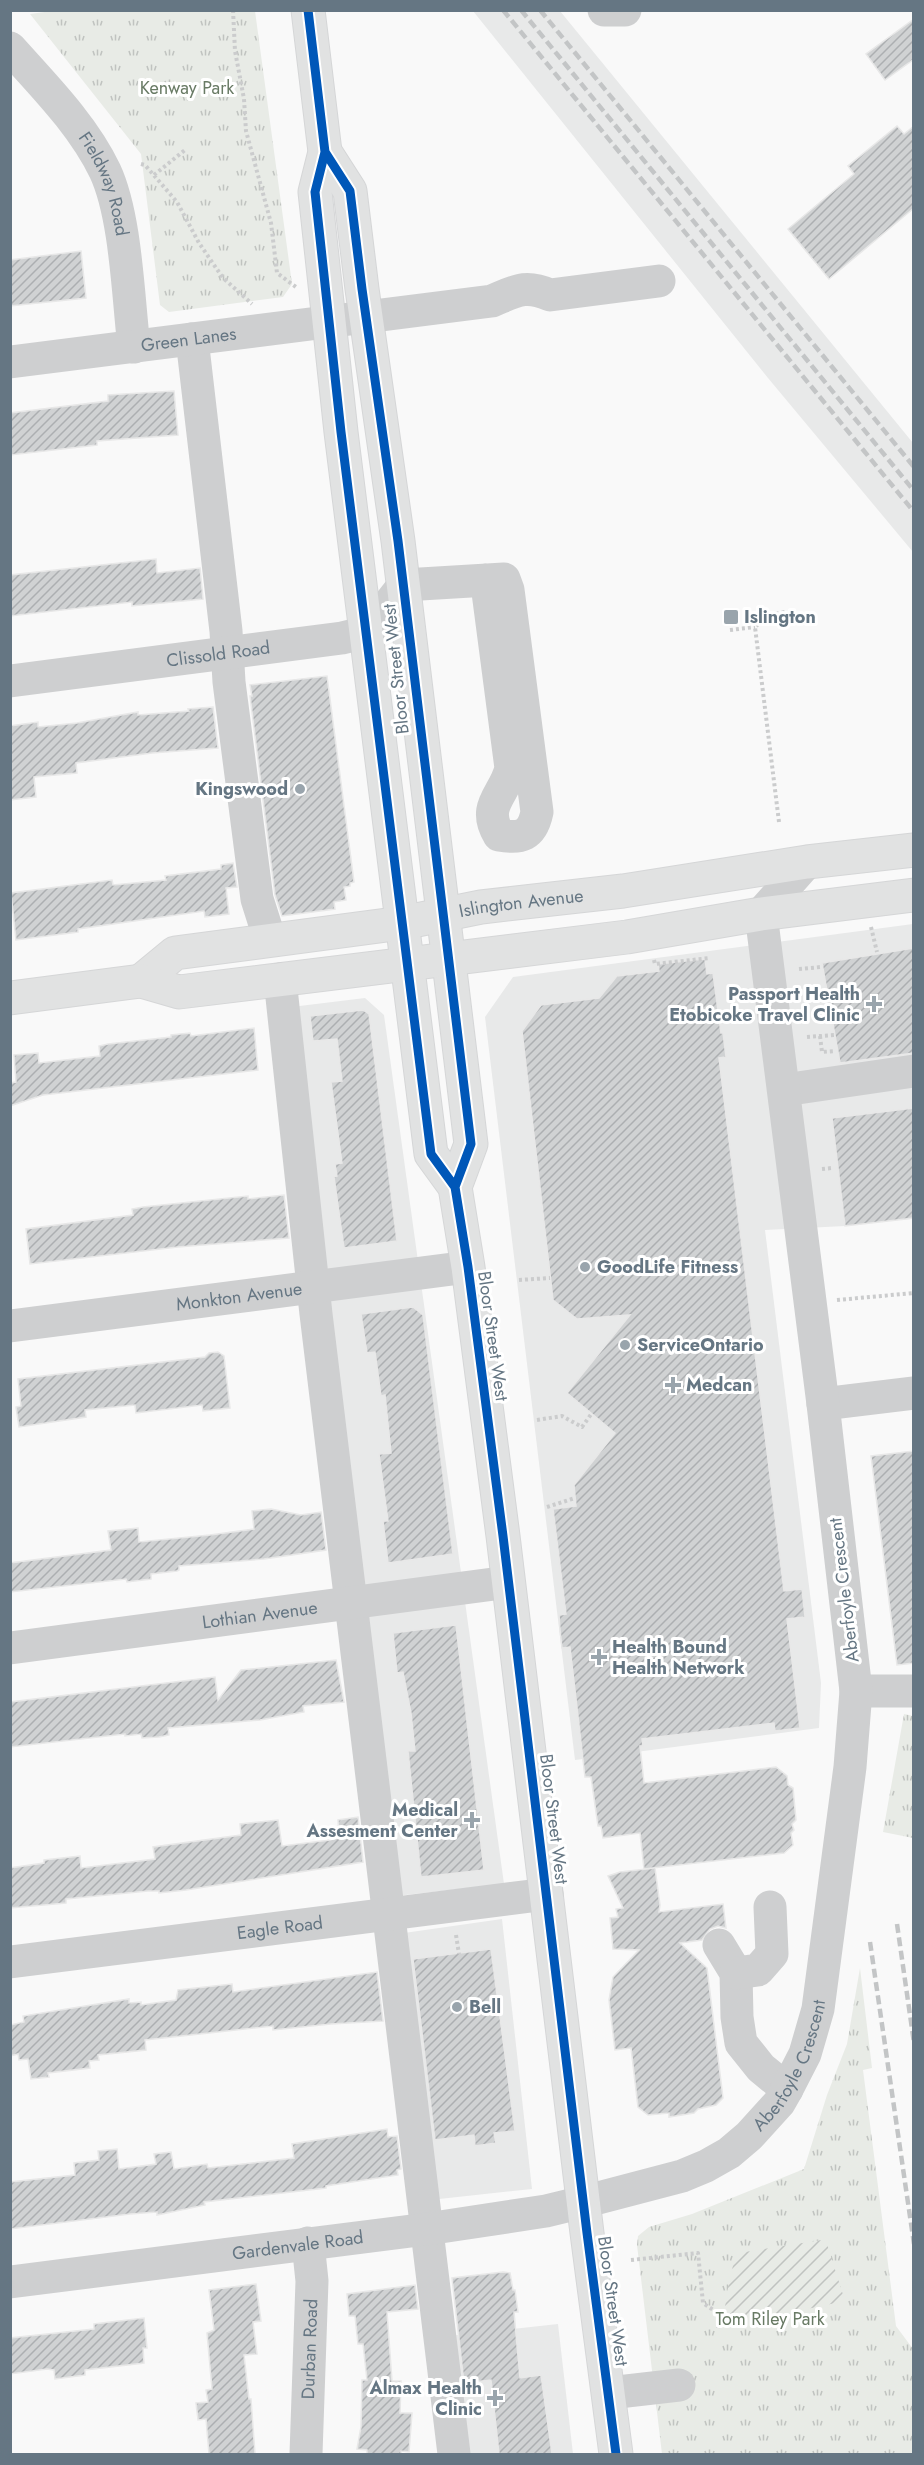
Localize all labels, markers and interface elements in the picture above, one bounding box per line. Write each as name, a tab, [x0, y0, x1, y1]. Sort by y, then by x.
park label: Kenway Park	[140, 75, 234, 101]
street label: Fieldway Road	[72, 127, 135, 238]
street label: Green Lanes	[139, 320, 238, 358]
street label: Bloor Street West	[376, 602, 416, 736]
place label: Islington	[744, 604, 816, 630]
marker: Islington	[722, 608, 740, 626]
street label: Clissold Road	[165, 634, 272, 674]
place label: Kingswood	[195, 776, 288, 802]
marker: Kingswood	[293, 782, 307, 796]
street label: Islington Avenue	[457, 883, 585, 924]
place label: Passport Health Etobicoke Travel Clinic	[669, 981, 860, 1028]
marker: Passport Health Etobicoke Travel Clinic	[865, 995, 883, 1013]
place label: GoodLife Fitness	[597, 1254, 738, 1280]
marker: GoodLife Fitness	[578, 1260, 592, 1274]
street label: Bloor Street West	[471, 1269, 515, 1403]
street label: Monkton Avenue	[175, 1275, 304, 1317]
place label: ServiceOntario	[637, 1332, 764, 1358]
marker: ServiceOntario	[618, 1338, 632, 1352]
place label: Medcan	[686, 1372, 752, 1398]
marker: Medcan	[664, 1376, 682, 1394]
street label: Aberfoyle Crescent	[822, 1516, 866, 1664]
street label: Lothian Avenue	[201, 1594, 319, 1635]
place label: Health Bound Health Network	[612, 1634, 745, 1681]
marker: Health Bound Health Network	[590, 1648, 608, 1666]
street label: Bloor Street West	[533, 1752, 575, 1886]
place label: Medical Assesment Center	[306, 1797, 459, 1844]
marker: Medical Assesment Center	[463, 1811, 481, 1829]
street label: Eagle Road	[235, 1909, 324, 1946]
place label: Bell	[469, 1994, 501, 2020]
street label: Aberfoyle Crescent	[746, 1998, 832, 2137]
marker: Bell	[450, 2000, 464, 2014]
street label: Gardenvale Road	[231, 2224, 365, 2267]
street label: Bloor Street West	[591, 2234, 635, 2368]
street label: Durban Road	[295, 2298, 324, 2400]
park label: Tom Riley Park	[715, 2306, 825, 2332]
place label: Almax Health Clinic	[368, 2375, 482, 2422]
marker: Almax Health Clinic	[486, 2389, 504, 2407]

